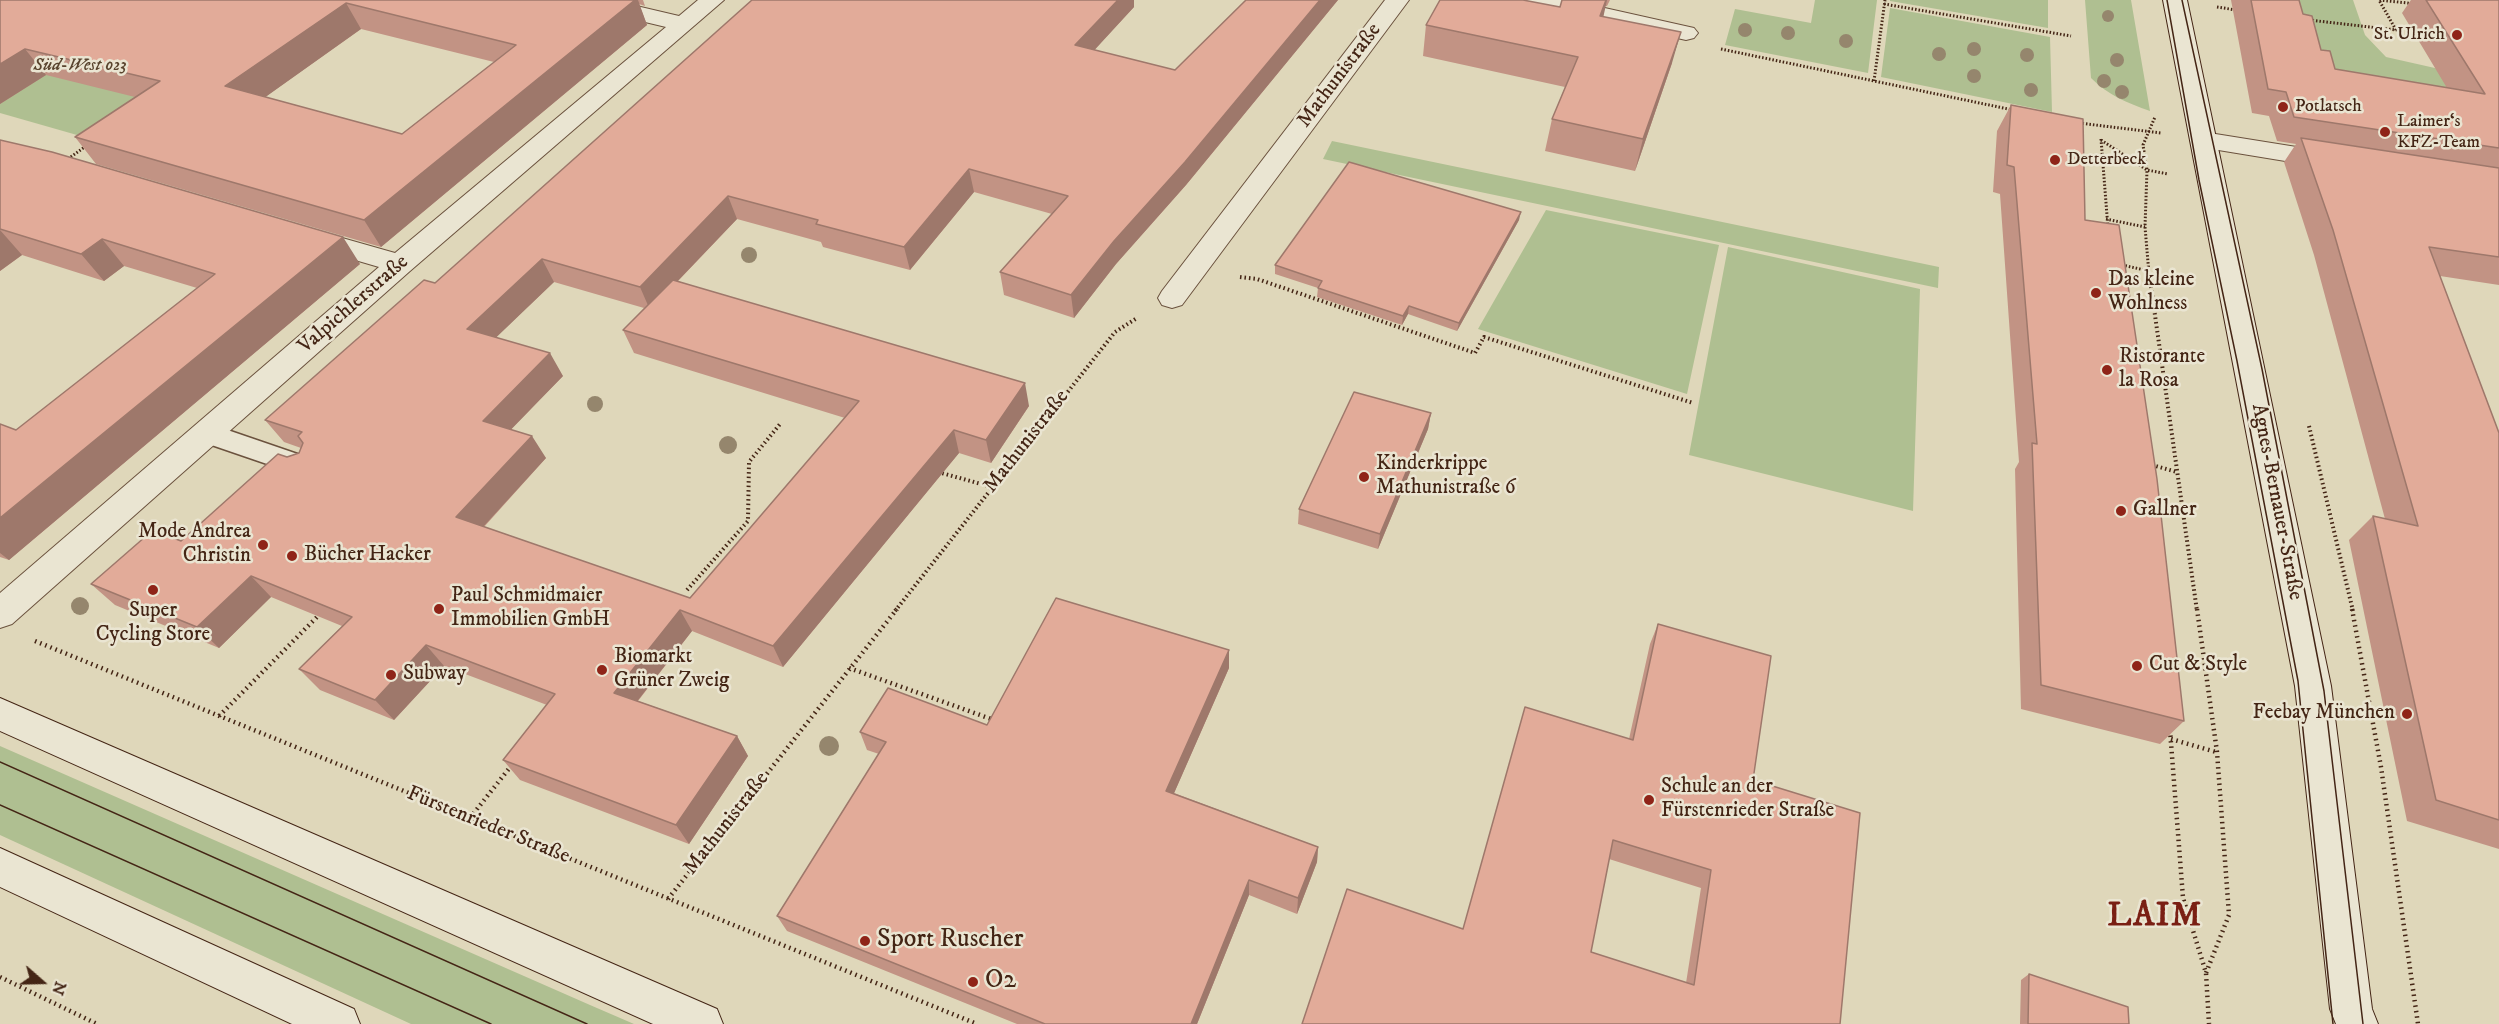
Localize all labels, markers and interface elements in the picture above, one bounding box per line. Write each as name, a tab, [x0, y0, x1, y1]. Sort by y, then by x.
street label: Mathunistraße	[1293, 19, 1387, 133]
place label: St. Ulrich	[2374, 24, 2445, 46]
marker: St. Ulrich	[2450, 28, 2464, 42]
park label: Süd-West 023	[33, 55, 127, 77]
place label: Potlatsch	[2295, 96, 2362, 118]
marker: Potlatsch	[2276, 100, 2290, 114]
place label: Laimer‘s KFZ-Team	[2397, 111, 2480, 154]
marker: Laimer‘s KFZ-Team	[2378, 125, 2392, 139]
place label: Detterbeck	[2067, 149, 2146, 171]
marker: Detterbeck	[2048, 153, 2062, 167]
street label: Valpichlerstraße	[294, 250, 414, 360]
place label: Das kleine Wohlness	[2108, 268, 2194, 318]
marker: Das kleine Wohlness	[2089, 286, 2103, 300]
place label: Ristorante la Rosa	[2119, 345, 2205, 395]
marker: Ristorante la Rosa	[2100, 363, 2114, 377]
street label: Mathunistraße	[979, 385, 1075, 499]
street label: Agnes-Bernauer-Straße	[2245, 402, 2307, 602]
place label: Kinderkrippe Mathunistraße 6	[1376, 452, 1516, 502]
marker: Kinderkrippe Mathunistraße 6	[1357, 470, 1371, 484]
place label: Gallner	[2133, 498, 2197, 524]
marker: Gallner	[2114, 504, 2128, 518]
place label: Mode Andrea Christin	[138, 520, 251, 570]
marker: Mode Andrea Christin	[256, 538, 270, 552]
place label: Bücher Hacker	[304, 543, 431, 569]
marker: Bücher Hacker	[285, 549, 299, 563]
marker: Super Cycling Store	[146, 583, 160, 597]
place label: Paul Schmidmaier Immobilien GmbH	[451, 584, 610, 634]
place label: Super Cycling Store	[96, 599, 210, 649]
marker: Paul Schmidmaier Immobilien GmbH	[432, 602, 446, 616]
place label: Biomarkt Grüner Zweig	[614, 645, 729, 695]
place label: Cut & Style	[2149, 653, 2247, 679]
marker: Cut & Style	[2130, 659, 2144, 673]
place label: Subway	[403, 662, 466, 688]
marker: Biomarkt Grüner Zweig	[595, 663, 609, 677]
marker: Subway	[384, 668, 398, 682]
place label: Feebay München	[2252, 701, 2395, 727]
marker: Feebay München	[2400, 707, 2414, 721]
street label: Mathunistraße	[679, 767, 775, 881]
place label: Schule an der Fürstenrieder Straße	[1661, 775, 1834, 825]
street label: Fürstenrieder Straße	[403, 782, 573, 870]
marker: Schule an der Fürstenrieder Straße	[1642, 793, 1656, 807]
district label: LAIM	[2107, 898, 2203, 938]
place label: Sport Ruscher	[877, 925, 1024, 957]
marker: Sport Ruscher	[858, 934, 872, 948]
north arrow	[12, 952, 72, 1012]
place label: O2	[985, 966, 1016, 998]
marker: O2	[966, 975, 980, 989]
text: N	[47, 979, 71, 998]

